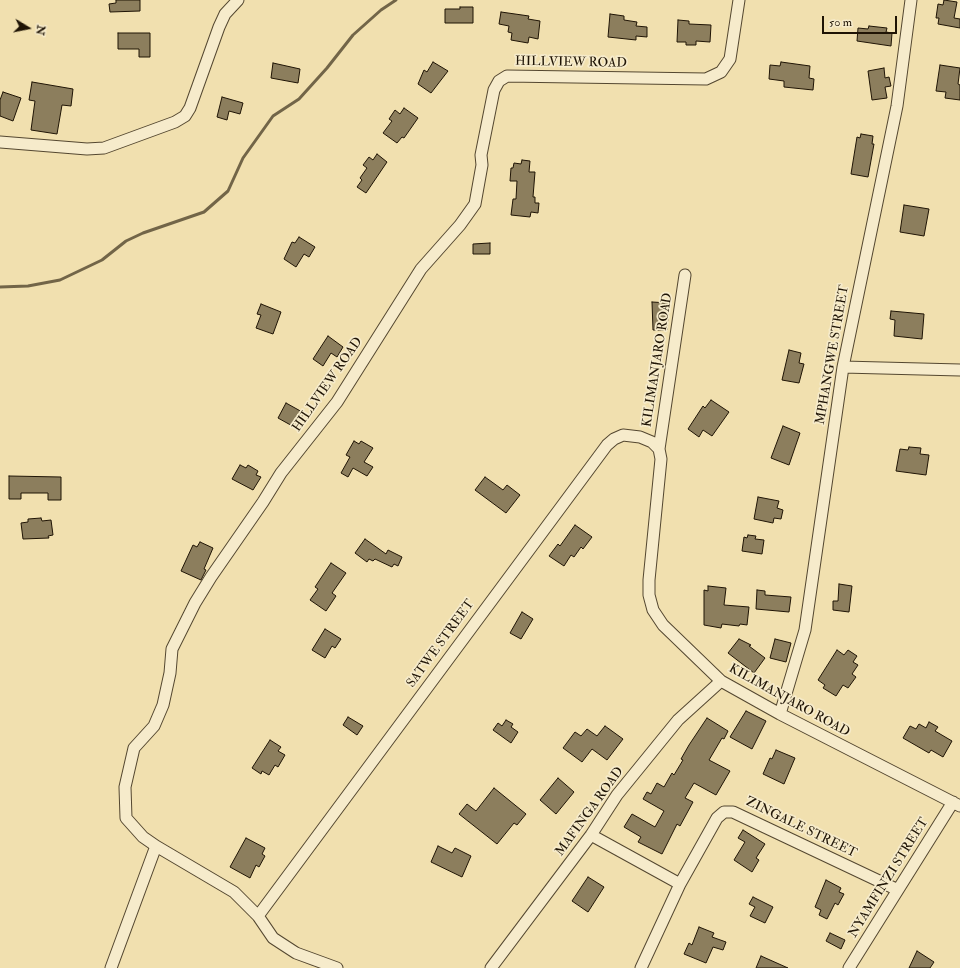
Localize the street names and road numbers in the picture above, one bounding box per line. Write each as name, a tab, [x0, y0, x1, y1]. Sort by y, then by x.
street label: HILLVIEW ROAD	[515, 54, 627, 72]
street label: MPHANGWE STREET	[813, 284, 853, 426]
street label: KILIMANJARO ROAD	[640, 292, 676, 428]
street label: HILLVIEW ROAD	[290, 335, 366, 435]
street label: SATWE STREET	[404, 597, 478, 691]
street label: KILIMANJARO ROAD	[726, 661, 852, 741]
street label: MAFINGA ROAD	[553, 765, 627, 859]
street label: ZINGALE STREET	[743, 794, 859, 862]
street label: NYAMFINZI STREET	[846, 815, 932, 941]

